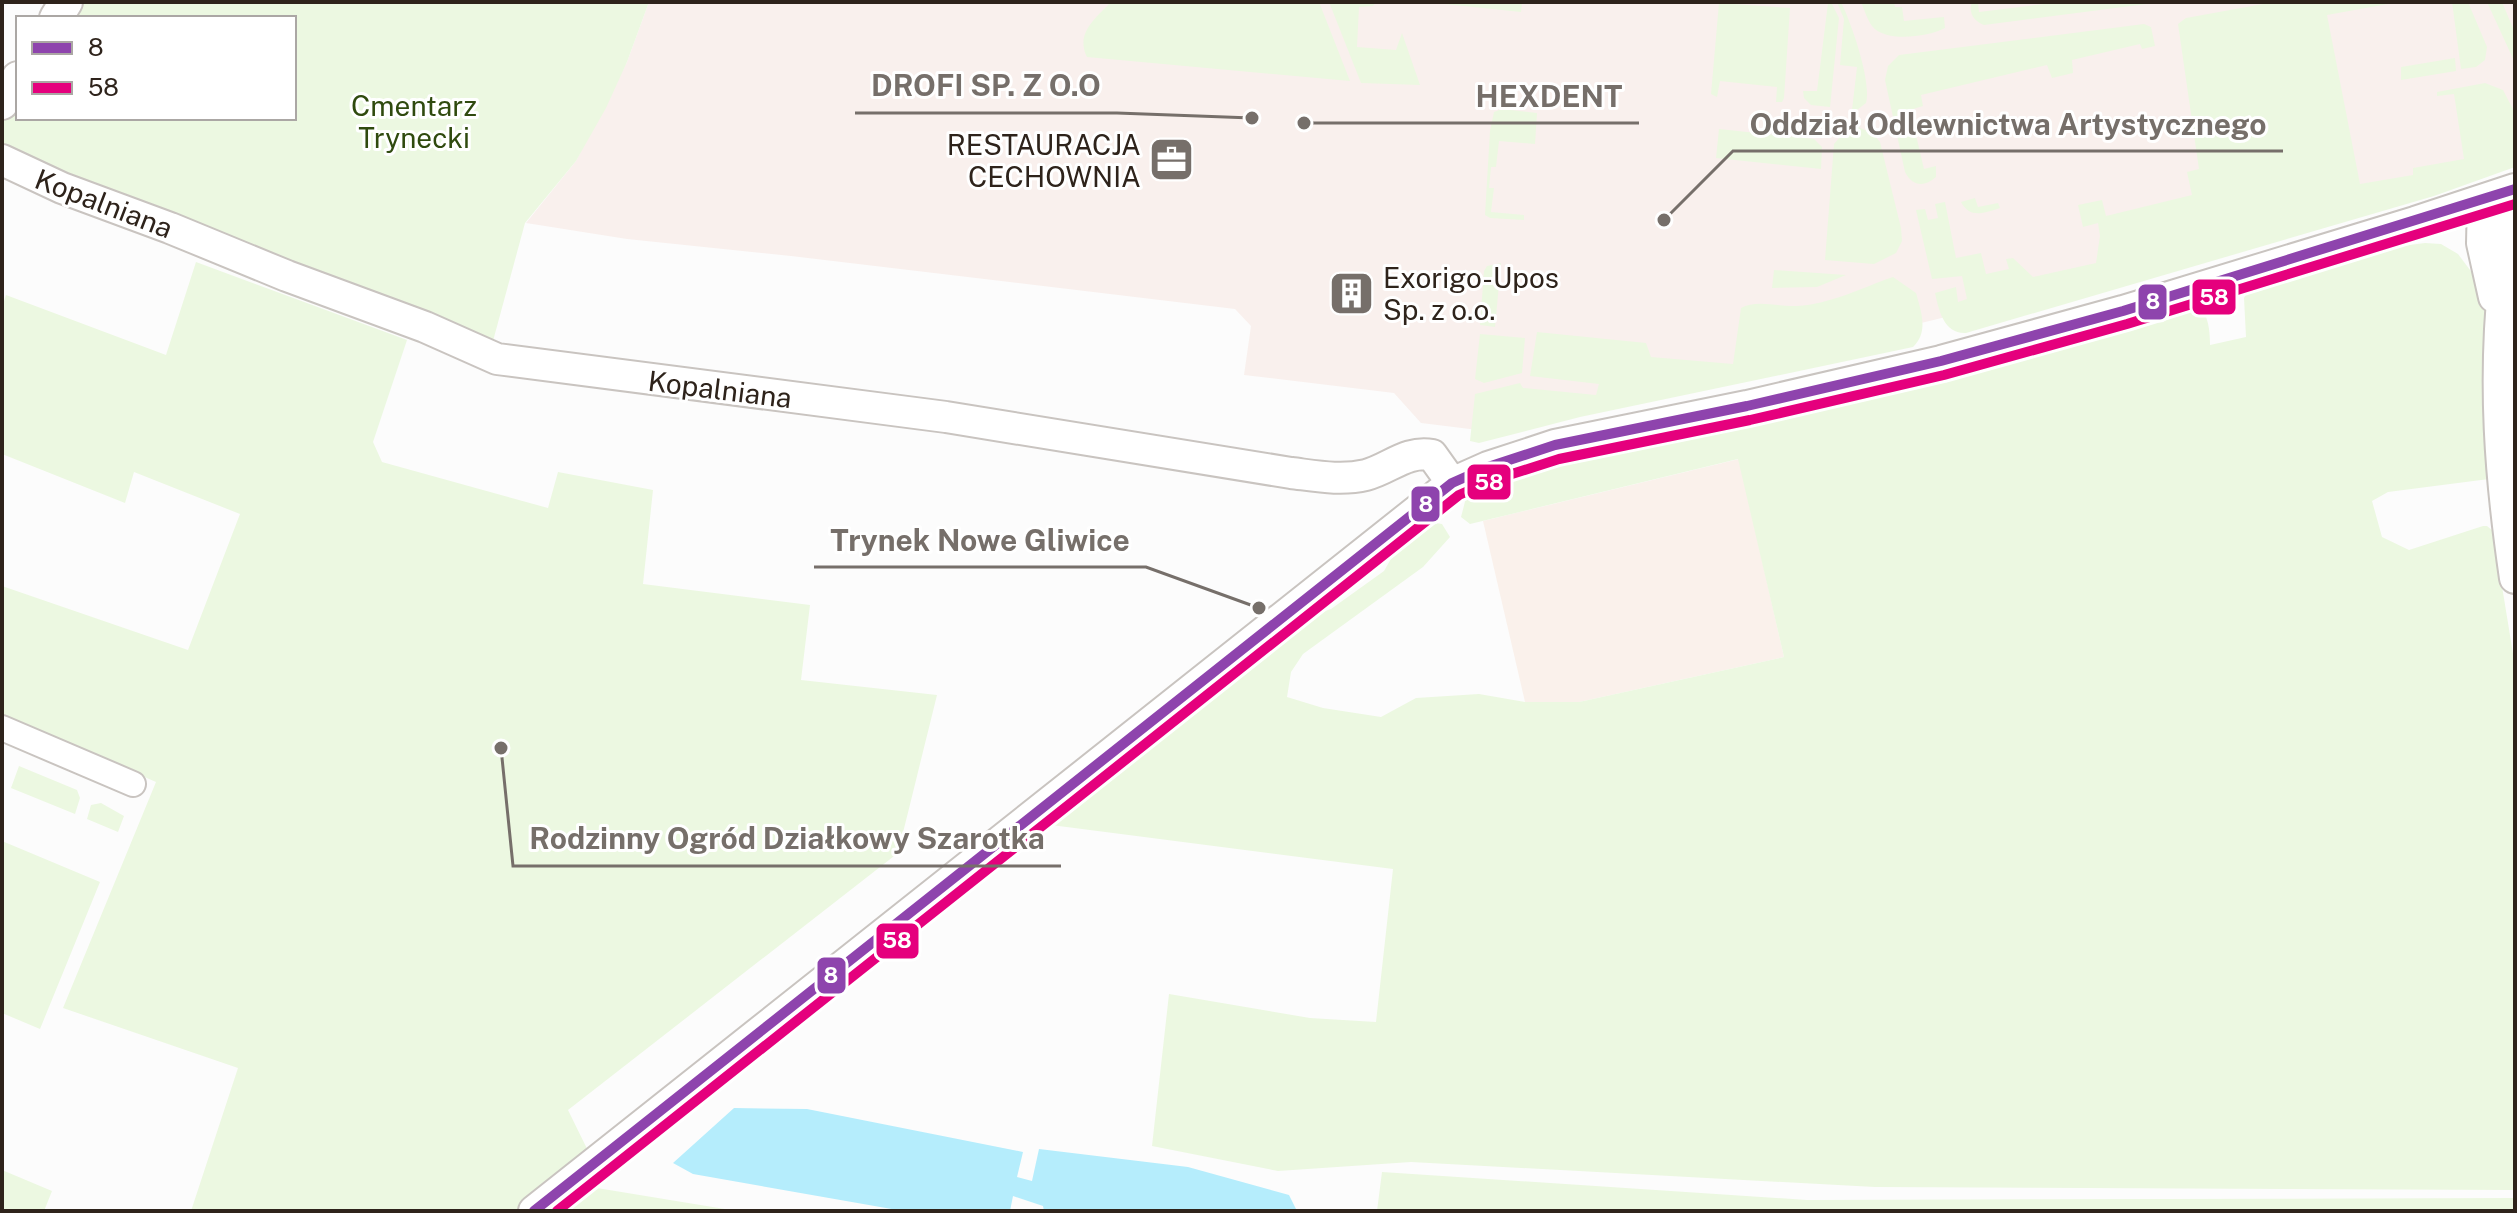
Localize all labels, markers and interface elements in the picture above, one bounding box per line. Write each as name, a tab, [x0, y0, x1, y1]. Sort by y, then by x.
legend	[16, 16, 296, 120]
text: 8	[88, 33, 104, 61]
callout: DROFI SP. Z O.O	[855, 59, 1117, 113]
text: DROFI SP. Z O.O	[871, 67, 1101, 103]
callout: HEXDENT	[1460, 69, 1639, 123]
text: 58	[88, 73, 119, 101]
text: HEXDENT	[1476, 78, 1622, 114]
park label: Cmentarz Trynecki	[351, 89, 477, 154]
callout: Oddział Odlewnictwa Artystycznego	[1733, 97, 2283, 151]
text: Oddział Odlewnictwa Artystycznego	[1749, 106, 2267, 142]
place label: RESTAURACJA CECHOWNIA	[947, 128, 1141, 193]
office icon: RESTAURACJA CECHOWNIA	[1148, 136, 1196, 184]
street label: Kopalniana	[31, 162, 177, 244]
place label: Exorigo-Upos Sp. z o.o.	[1383, 261, 1559, 326]
building icon: Exorigo-Upos Sp. z o.o.	[1328, 269, 1376, 317]
line badge: 58	[2191, 278, 2237, 316]
line badge: 8	[2137, 283, 2168, 321]
text: 58	[2199, 284, 2229, 310]
text: 8	[2146, 288, 2160, 314]
street label: Kopalniana	[646, 364, 794, 414]
line badge: 58	[1466, 463, 1512, 501]
text: 58	[1474, 469, 1504, 495]
line badge: 8	[1410, 485, 1441, 523]
text: 8	[1419, 491, 1433, 517]
callout: Trynek Nowe Gliwice	[814, 513, 1146, 567]
text: Trynek Nowe Gliwice	[830, 522, 1130, 558]
callout: Rodzinny Ogród Działkowy Szarotka	[513, 812, 1061, 866]
text: Rodzinny Ogród Działkowy Szarotka	[529, 820, 1045, 856]
line badge: 58	[875, 922, 920, 960]
text: 58	[882, 927, 912, 953]
line badge: 8	[816, 956, 847, 995]
text: 8	[824, 962, 838, 988]

